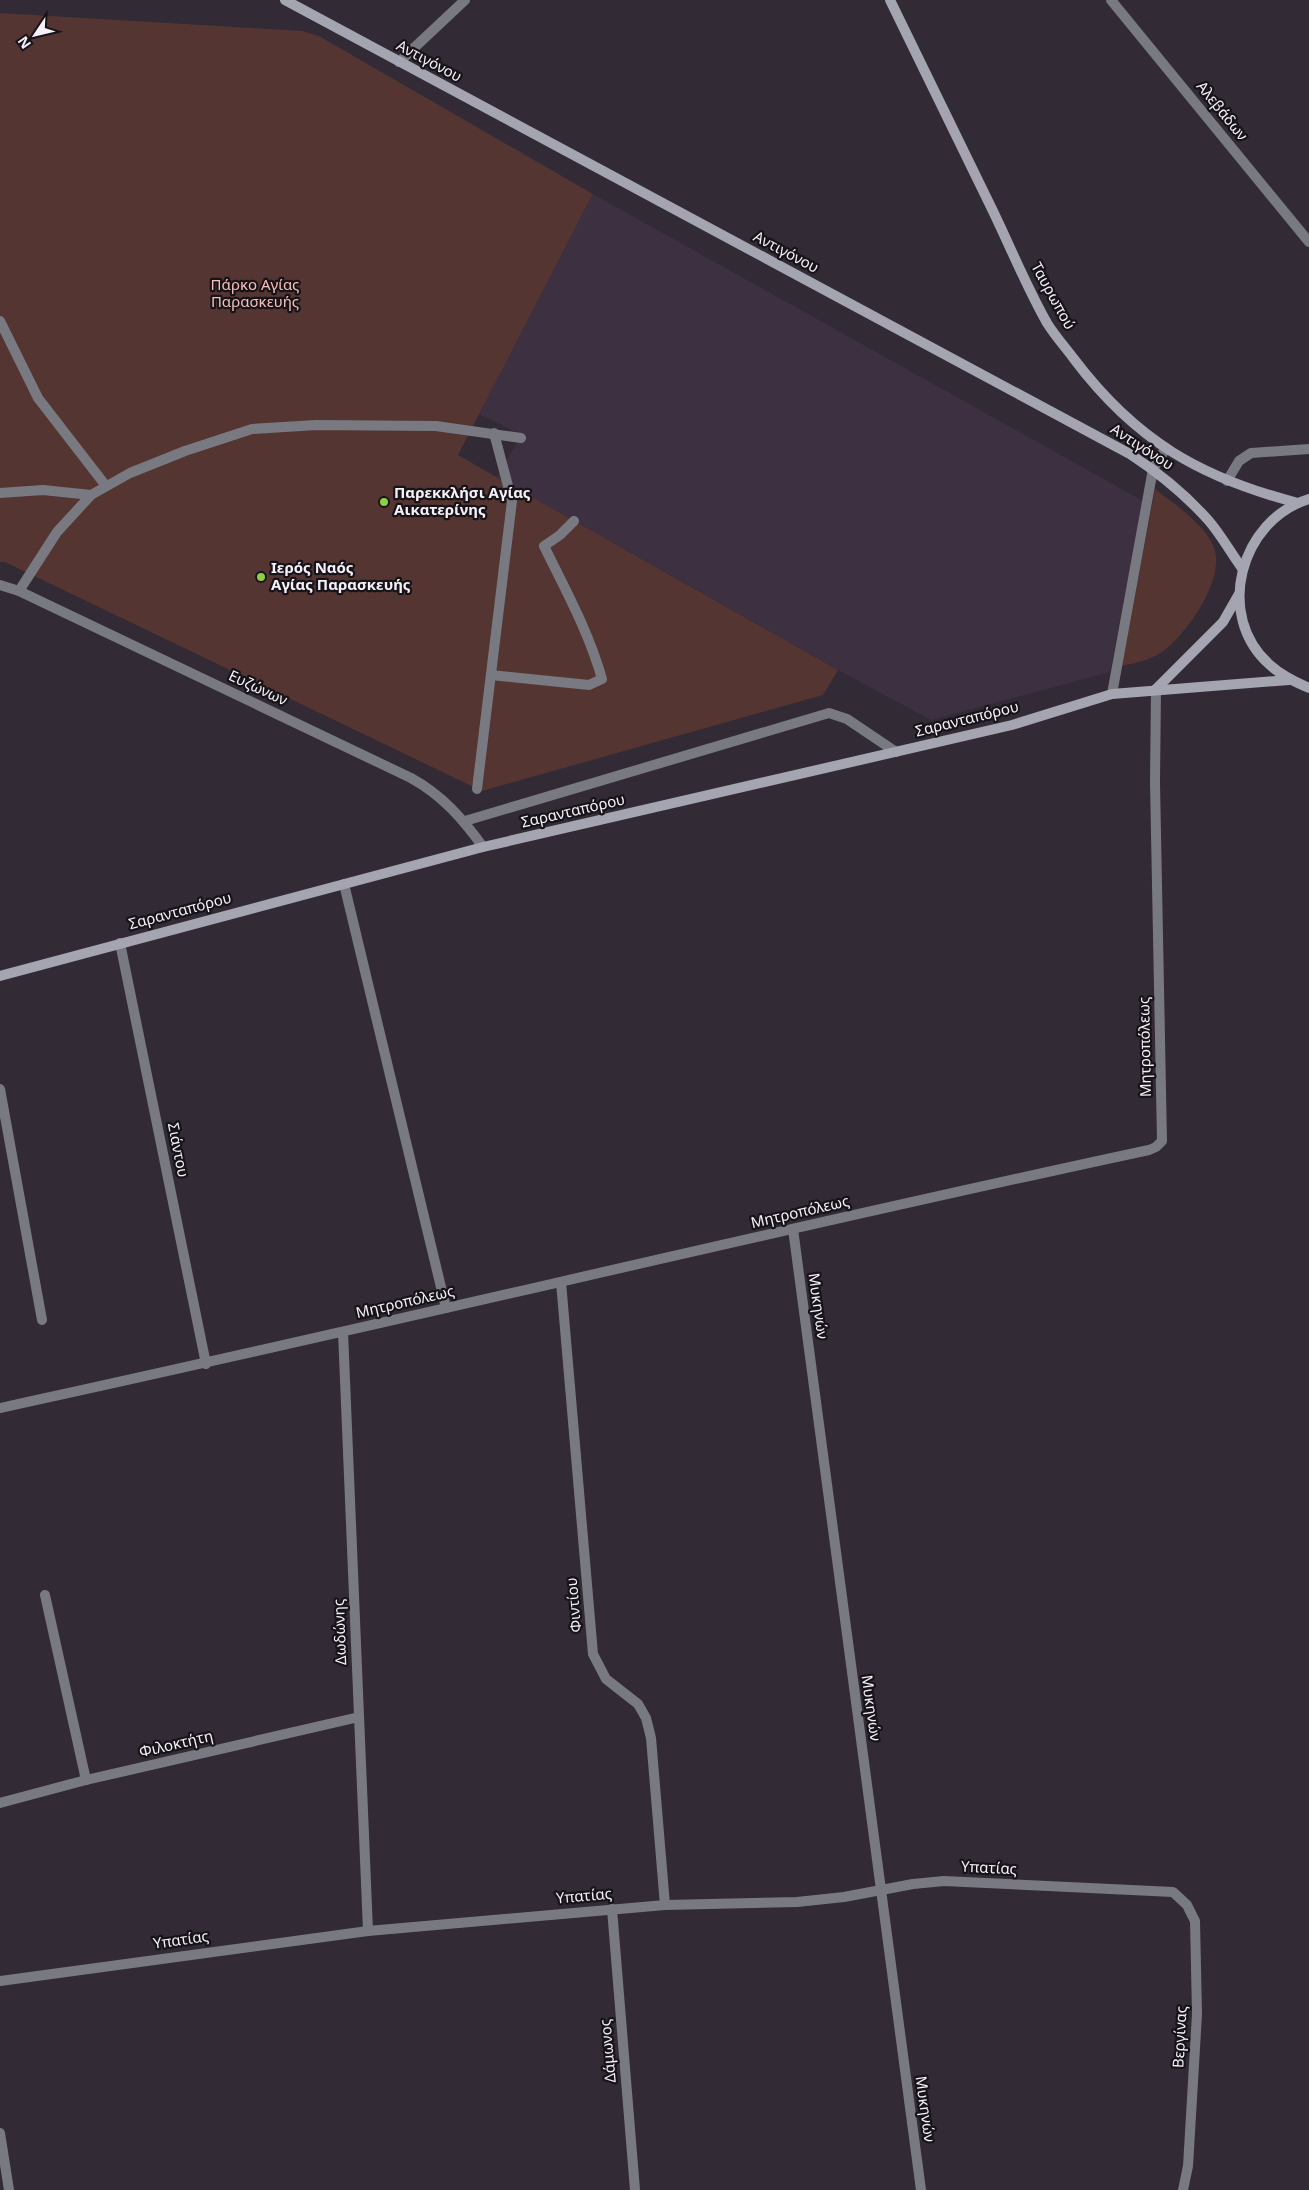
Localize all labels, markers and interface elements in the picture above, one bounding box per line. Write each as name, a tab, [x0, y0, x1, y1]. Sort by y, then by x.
north arrow	[10, 10, 60, 60]
text: N	[13, 33, 35, 53]
street label: Αντιγόνου	[393, 35, 466, 86]
street label: Αλεβάδων	[1193, 76, 1253, 144]
street label: Αντιγόνου	[750, 226, 823, 277]
street label: Ταυρωπού	[1027, 258, 1081, 333]
park label: Πάρκο Αγίας Παρασκευής	[211, 274, 299, 311]
street label: Αντιγόνου	[1107, 418, 1178, 474]
place label: Παρεκκλήσι Αγίας Αικατερίνης	[394, 482, 531, 519]
marker: Παρεκκλήσι Αγίας Αικατερίνης	[378, 496, 390, 508]
place label: Ιερός Ναός Αγίας Παρασκευής	[271, 557, 411, 594]
marker: Ιερός Ναός Αγίας Παρασκευής	[255, 571, 267, 583]
street label: Ευζώνων	[226, 665, 291, 709]
street label: Σαρανταπόρου	[913, 696, 1021, 741]
street label: Σαρανταπόρου	[519, 788, 627, 832]
street label: Σαρανταπόρου	[126, 887, 234, 933]
street label: Μητροπόλεως	[1133, 997, 1155, 1097]
street label: Σιάντου	[164, 1121, 194, 1179]
street label: Μητροπόλεως	[749, 1190, 851, 1232]
street label: Μυκηνών	[804, 1271, 834, 1341]
street label: Μητροπόλεως	[354, 1280, 456, 1322]
street label: Φιντίου	[561, 1577, 585, 1633]
street label: Δωδώνης	[328, 1599, 350, 1665]
street label: Μυκηνών	[857, 1673, 887, 1743]
street label: Φιλοκτήτη	[137, 1725, 215, 1761]
street label: Υπατίας	[961, 1856, 1017, 1878]
street label: Υπατίας	[555, 1883, 613, 1907]
street label: Υπατίας	[152, 1925, 210, 1953]
street label: Βεργίνας	[1167, 2005, 1191, 2068]
street label: Δάμωνος	[594, 2018, 620, 2084]
street label: Μυκηνών	[911, 2074, 941, 2144]

